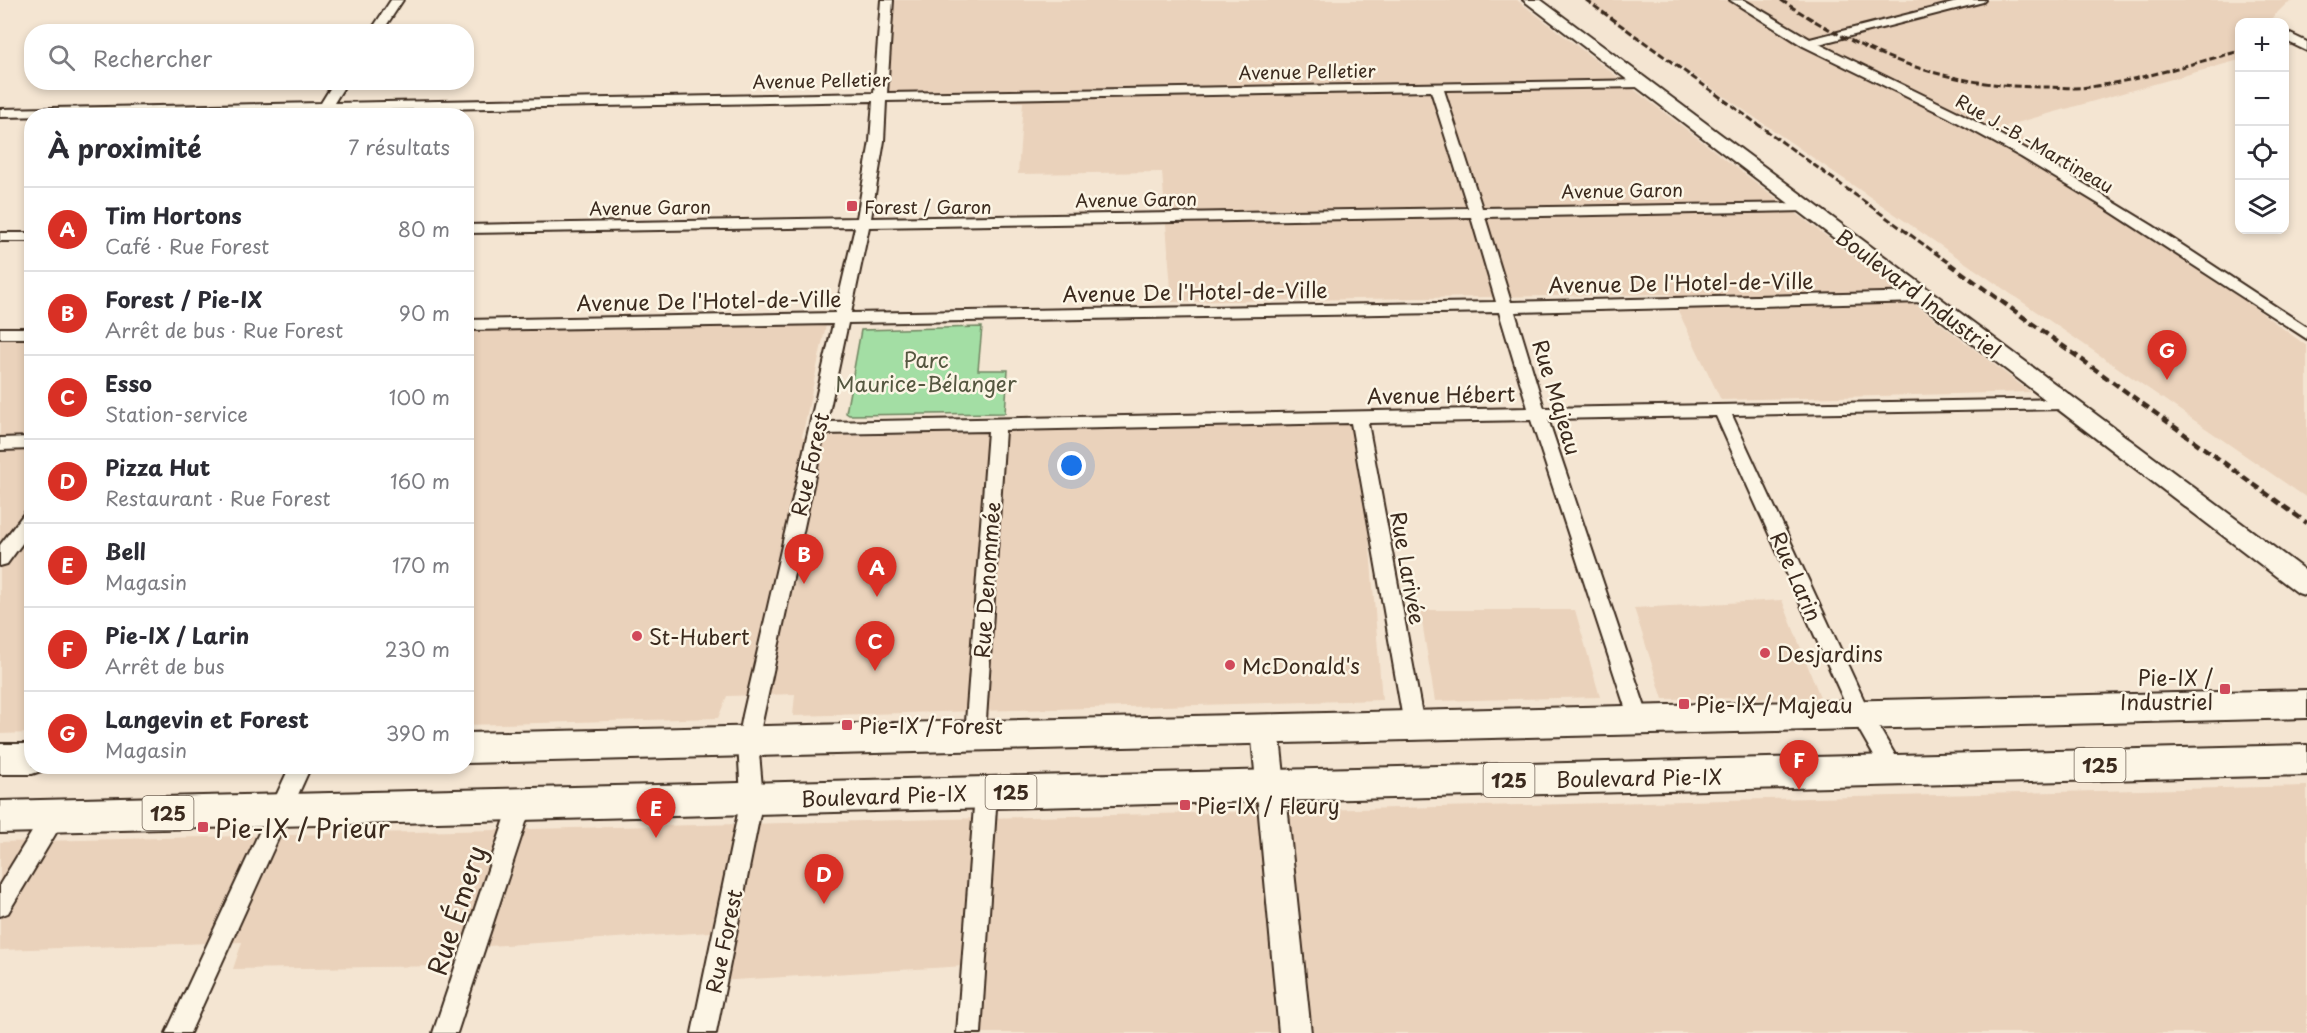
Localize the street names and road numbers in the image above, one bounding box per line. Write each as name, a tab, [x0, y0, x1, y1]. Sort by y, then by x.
street label: Avenue Pelletier	[1238, 56, 1377, 86]
street label: Avenue Pelletier	[752, 65, 891, 95]
street label: Rue J.-B.-Martineau	[1951, 87, 2119, 199]
street label: Avenue Garon	[1561, 175, 1683, 205]
street label: Avenue Garon	[1075, 184, 1197, 214]
street label: Avenue Garon	[589, 192, 711, 222]
street label: Boulevard Industriel	[1830, 220, 2008, 366]
street label: Avenue De l'Hotel-de-Ville	[1548, 264, 1814, 300]
street label: Avenue De l'Hotel-de-Ville	[1062, 273, 1328, 309]
street label: Avenue De l'Hotel-de-Ville	[576, 282, 842, 318]
street label: Rue Majeau	[1525, 335, 1591, 459]
street label: Avenue Hébert	[1367, 377, 1515, 411]
street label: Rue Forest	[782, 409, 836, 519]
street label: Rue Denommée	[965, 501, 1007, 659]
street label: Rue Larivée	[1383, 509, 1435, 627]
street label: Rue Larin	[1763, 526, 1831, 626]
road number: 125	[2074, 748, 2126, 782]
street label: Boulevard Pie-IX	[1556, 760, 1723, 794]
road number: 125	[1484, 763, 1534, 797]
road number: 125	[986, 775, 1036, 809]
street label: Boulevard Pie-IX	[800, 776, 968, 814]
road number: 125	[142, 796, 194, 830]
street label: Rue Émery	[417, 840, 495, 980]
street label: Rue Forest	[696, 886, 750, 996]

